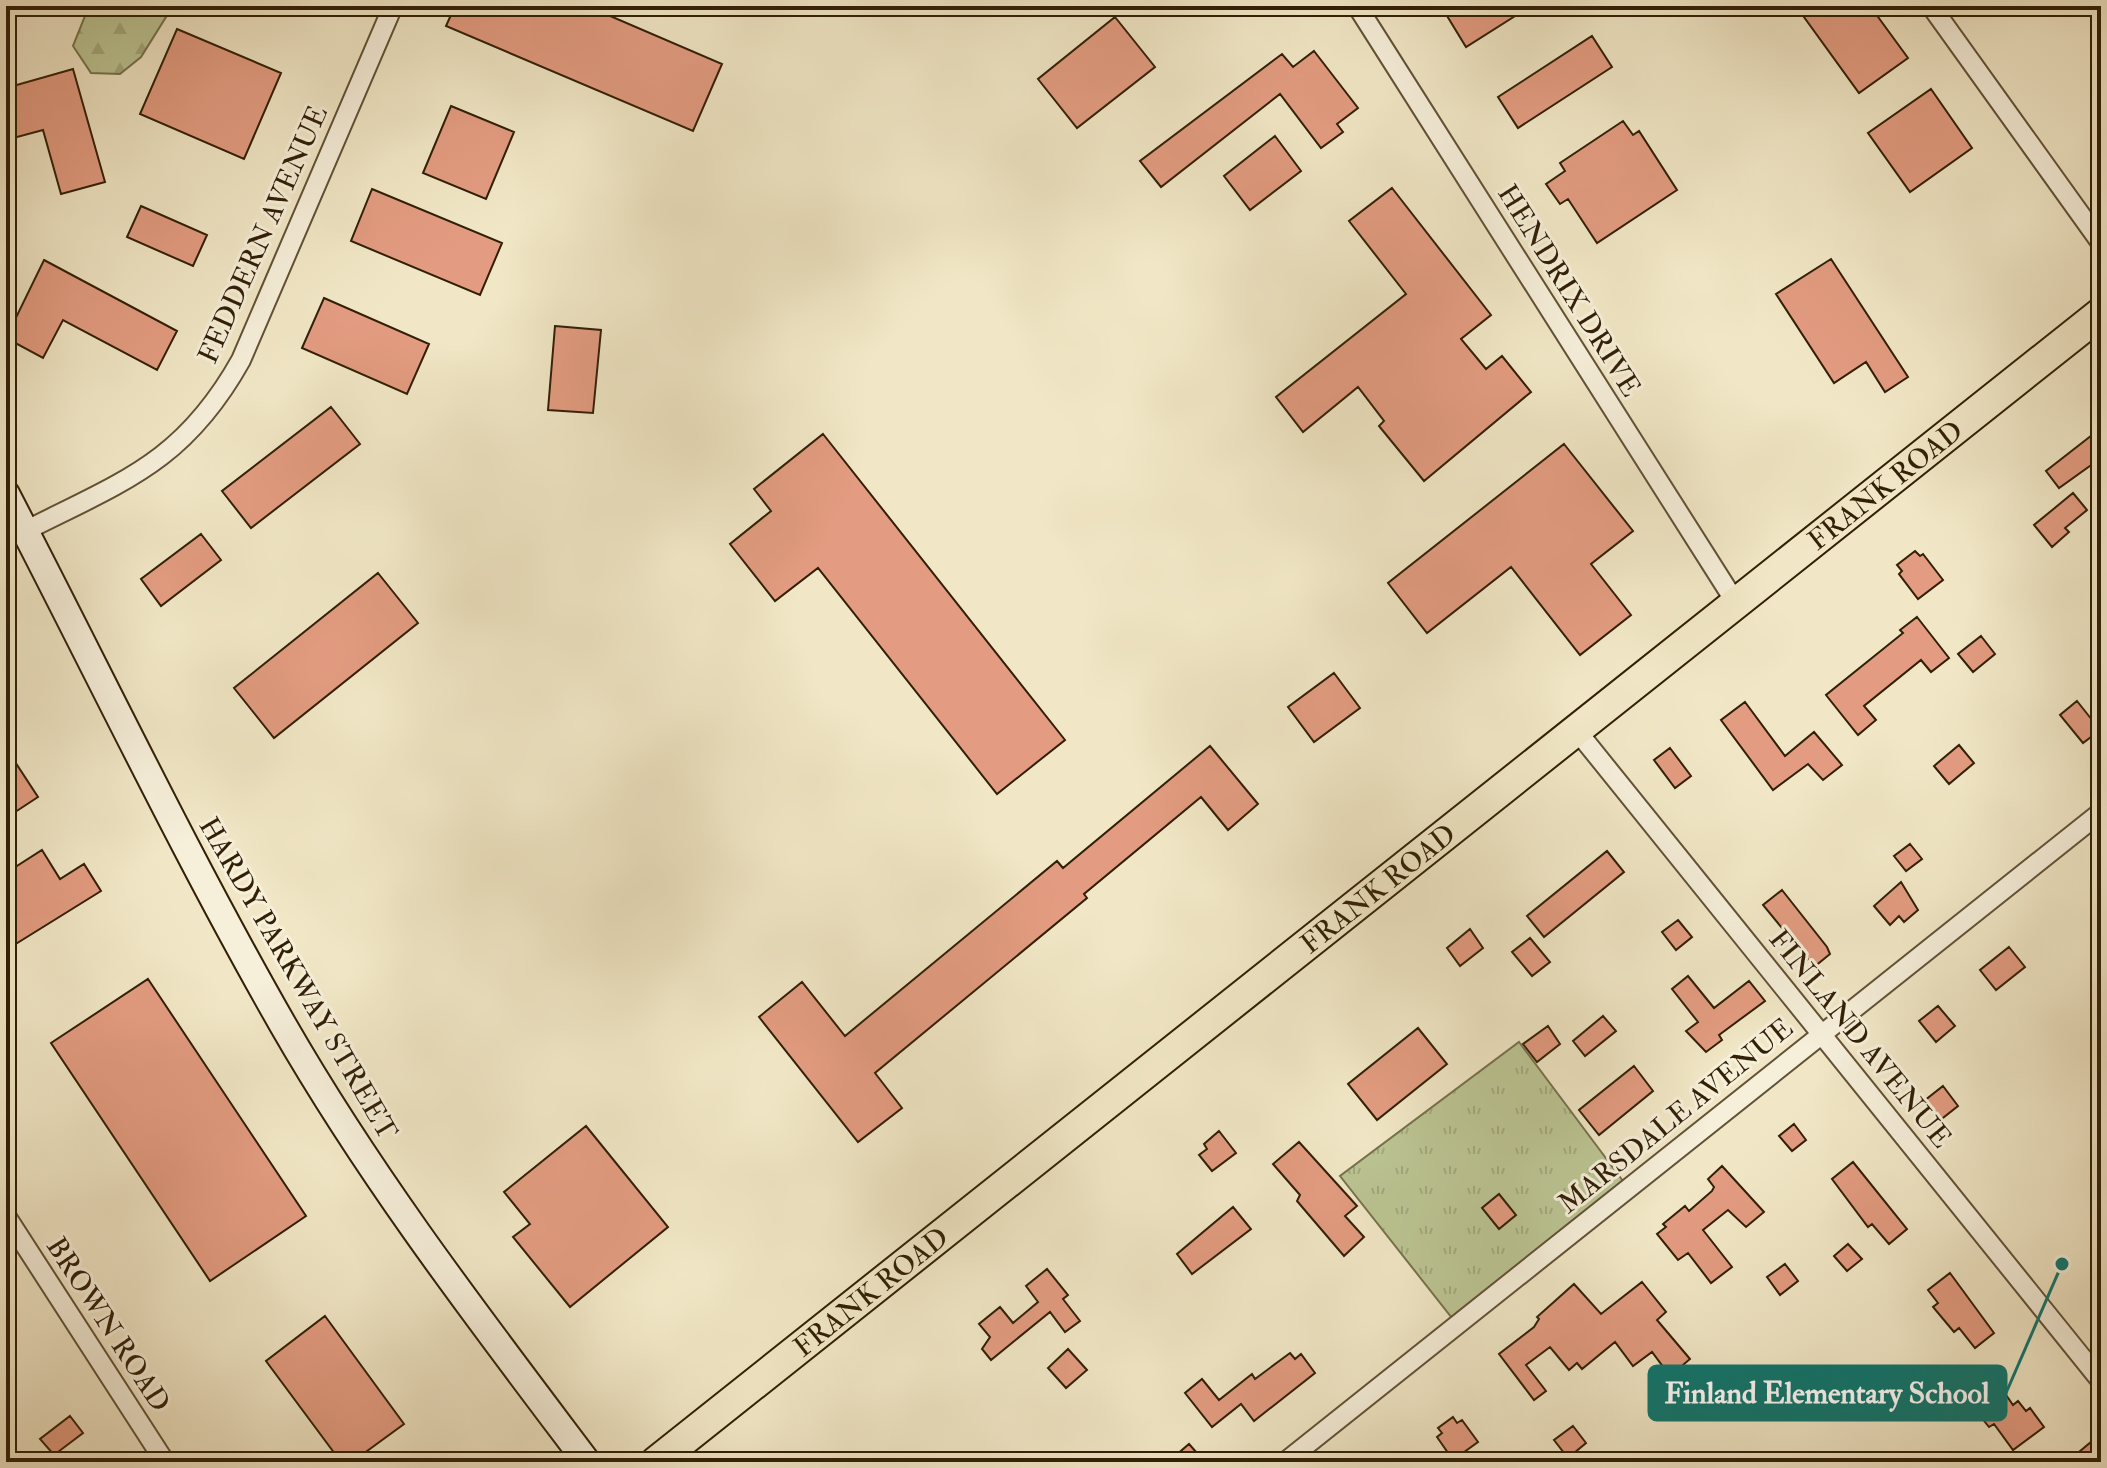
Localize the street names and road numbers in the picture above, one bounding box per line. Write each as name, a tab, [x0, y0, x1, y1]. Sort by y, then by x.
street label: FEDDERN AVENUE	[191, 100, 336, 369]
street label: HENDRIX DRIVE	[1489, 178, 1648, 403]
street label: FRANK ROAD	[1801, 414, 1970, 558]
street label: HARDY PARKWAY STREET	[191, 811, 405, 1147]
street label: FRANK ROAD	[1294, 817, 1463, 962]
street label: FINLAND AVENUE	[1761, 923, 1959, 1155]
street label: MARSDALE AVENUE	[1552, 1011, 1800, 1222]
street label: FRANK ROAD	[787, 1220, 956, 1365]
street label: BROWN ROAD	[38, 1231, 177, 1419]

